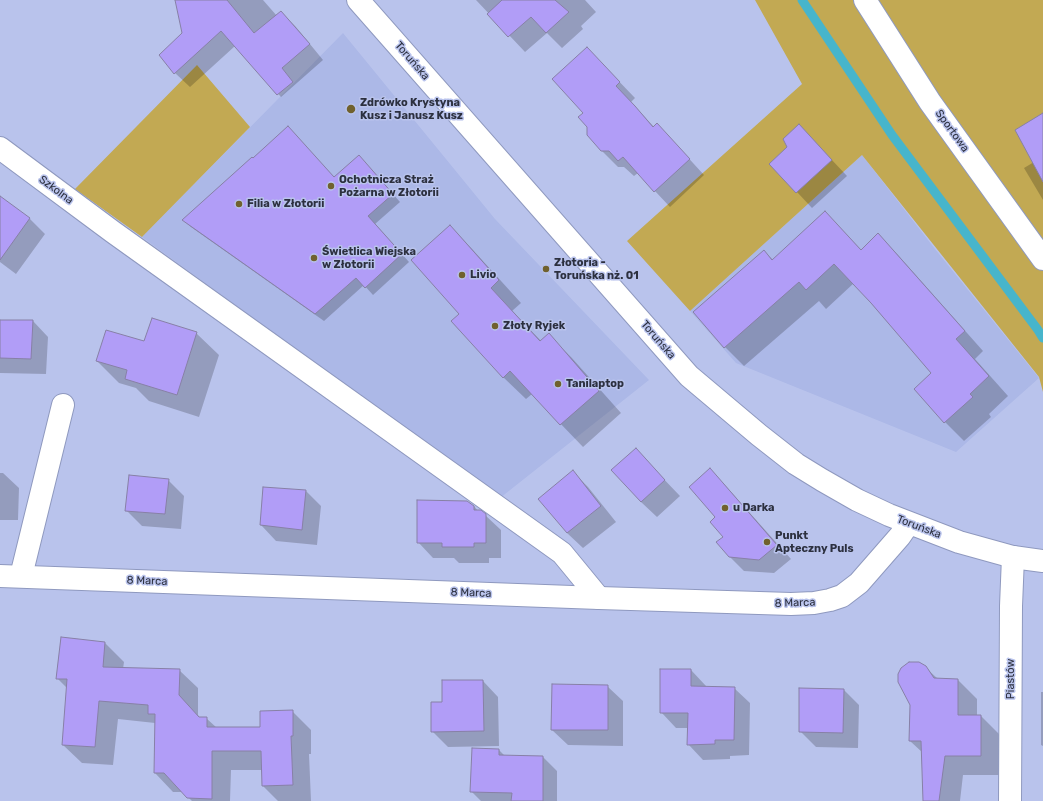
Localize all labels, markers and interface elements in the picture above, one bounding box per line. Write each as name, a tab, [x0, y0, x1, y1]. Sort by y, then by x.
street label: Toruńska	[392, 39, 432, 83]
place label: Zdrówko Krystyna Kusz i Janusz Kusz	[360, 96, 463, 122]
marker: Zdrówko Krystyna Kusz i Janusz Kusz	[345, 103, 357, 115]
street label: Sportowa	[932, 107, 972, 155]
street label: Szkolna	[36, 173, 76, 207]
place label: Ochotnicza Straż Pożarna w Złotorii	[339, 173, 439, 199]
marker: Ochotnicza Straż Pożarna w Złotorii	[326, 181, 336, 191]
place label: Filia w Złotorii	[247, 197, 324, 211]
marker: Filia w Złotorii	[234, 199, 244, 209]
place label: Świetlica Wiejska w Złotorii	[322, 245, 416, 271]
marker: Świetlica Wiejska w Złotorii	[309, 253, 319, 263]
place label: Złotoria - Toruńska nż. 01	[554, 256, 639, 282]
marker: Złotoria - Toruńska nż. 01	[541, 264, 551, 274]
place label: Livio	[470, 268, 496, 282]
marker: Livio	[457, 270, 467, 280]
street label: Toruńska	[638, 318, 678, 362]
place label: Złoty Ryjek	[503, 319, 565, 333]
marker: Złoty Ryjek	[490, 321, 500, 331]
place label: Tanilaptop	[566, 377, 624, 391]
marker: Tanilaptop	[553, 379, 563, 389]
place label: u Darka	[733, 501, 775, 515]
marker: u Darka	[720, 503, 730, 513]
street label: Toruńska	[895, 513, 943, 541]
place label: Punkt Apteczny Puls	[775, 529, 854, 555]
marker: Punkt Apteczny Puls	[762, 537, 772, 547]
street label: 8 Marca	[126, 574, 168, 588]
street label: 8 Marca	[450, 586, 492, 600]
street label: 8 Marca	[774, 596, 816, 610]
street label: Piastów	[1004, 659, 1018, 699]

